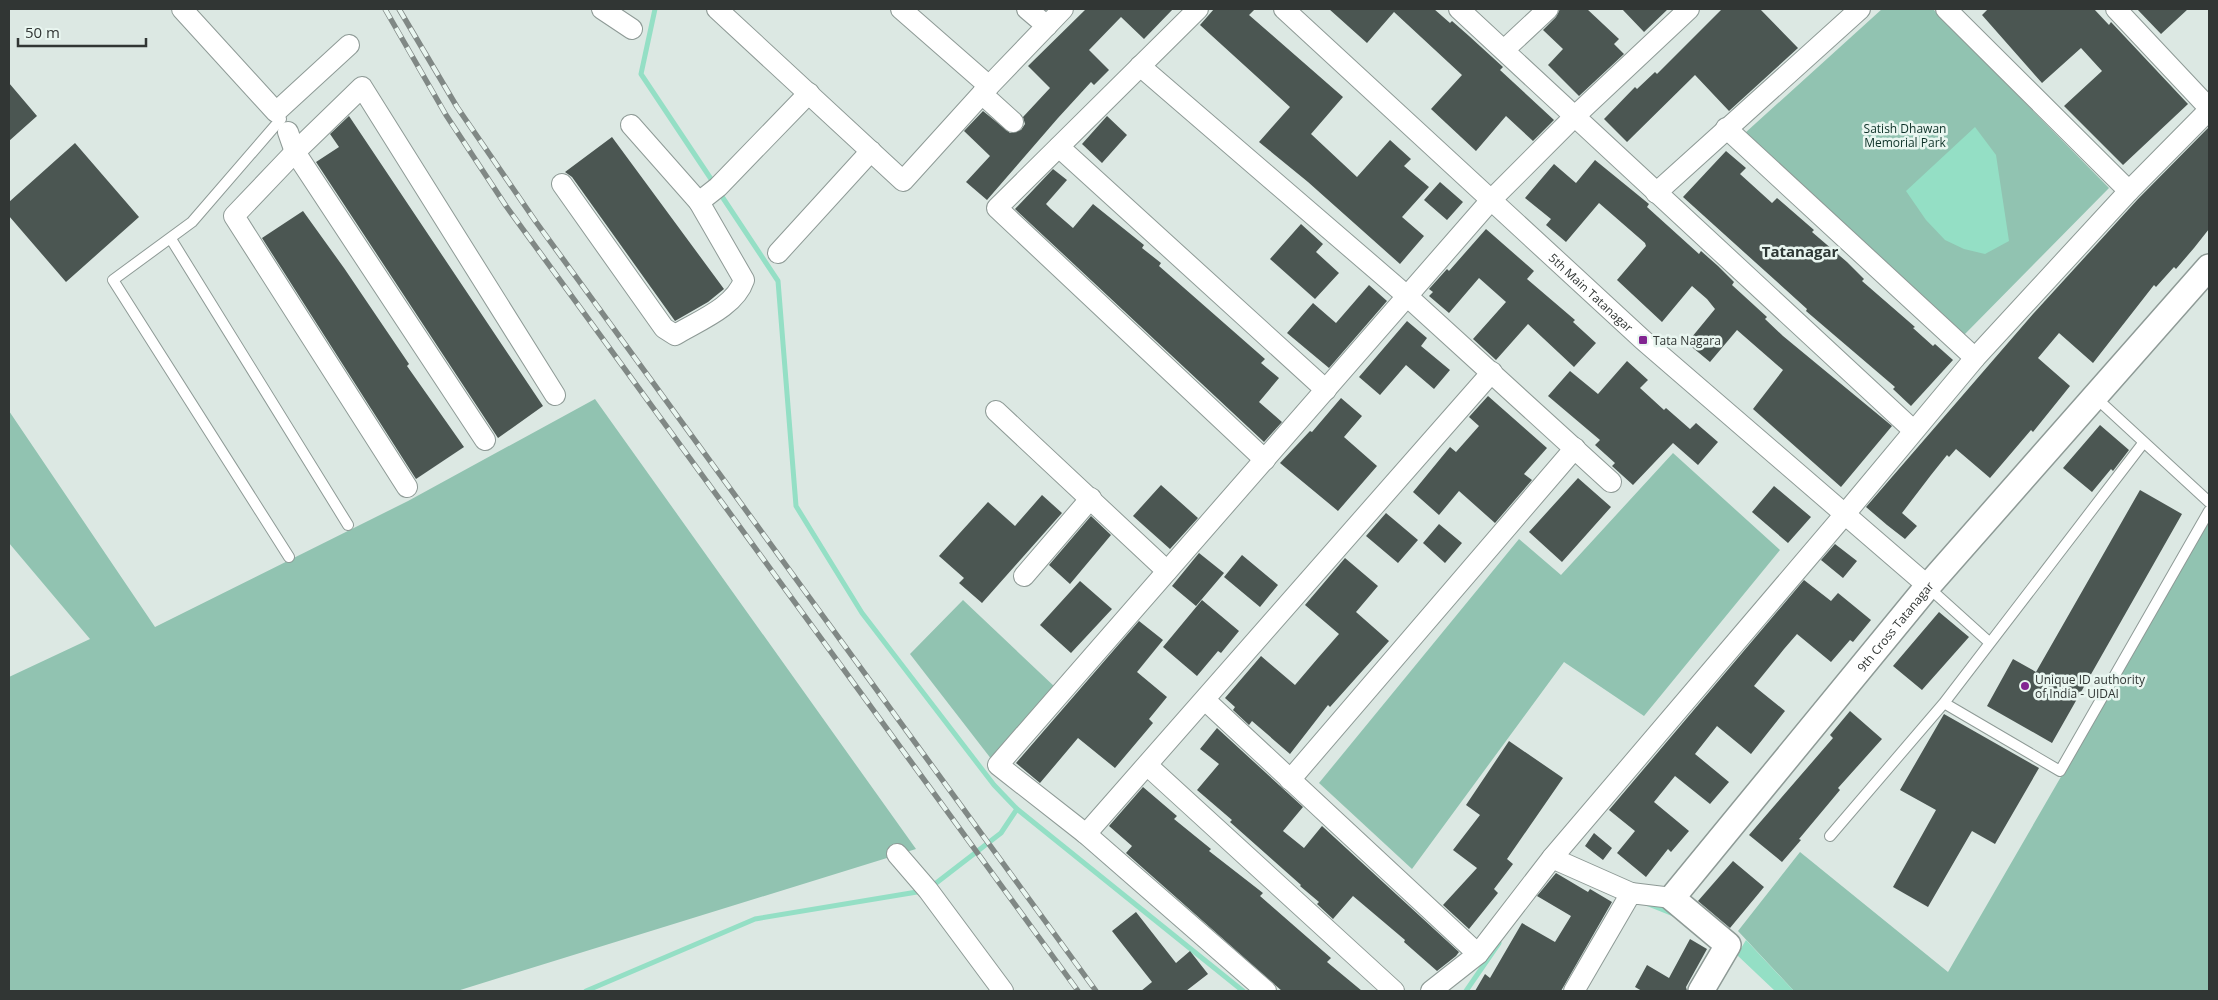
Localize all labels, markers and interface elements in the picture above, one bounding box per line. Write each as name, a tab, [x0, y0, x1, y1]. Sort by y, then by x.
scale bar	[18, 15, 145, 47]
text: 50 m	[25, 22, 60, 42]
park label: Satish Dhawan Memorial Park	[1864, 120, 1947, 151]
district label: Tatanagar	[1762, 241, 1838, 261]
street label: 5th Main Tatanagar	[1545, 249, 1637, 336]
place label: Tata Nagara	[1653, 332, 1721, 349]
marker: Tata Nagara	[1637, 334, 1649, 346]
street label: 9th Cross Tatanagar	[1853, 577, 1937, 675]
place label: Unique ID authority of India - UIDAI	[2035, 671, 2146, 702]
marker: Unique ID authority of India - UIDAI	[2019, 680, 2031, 692]

